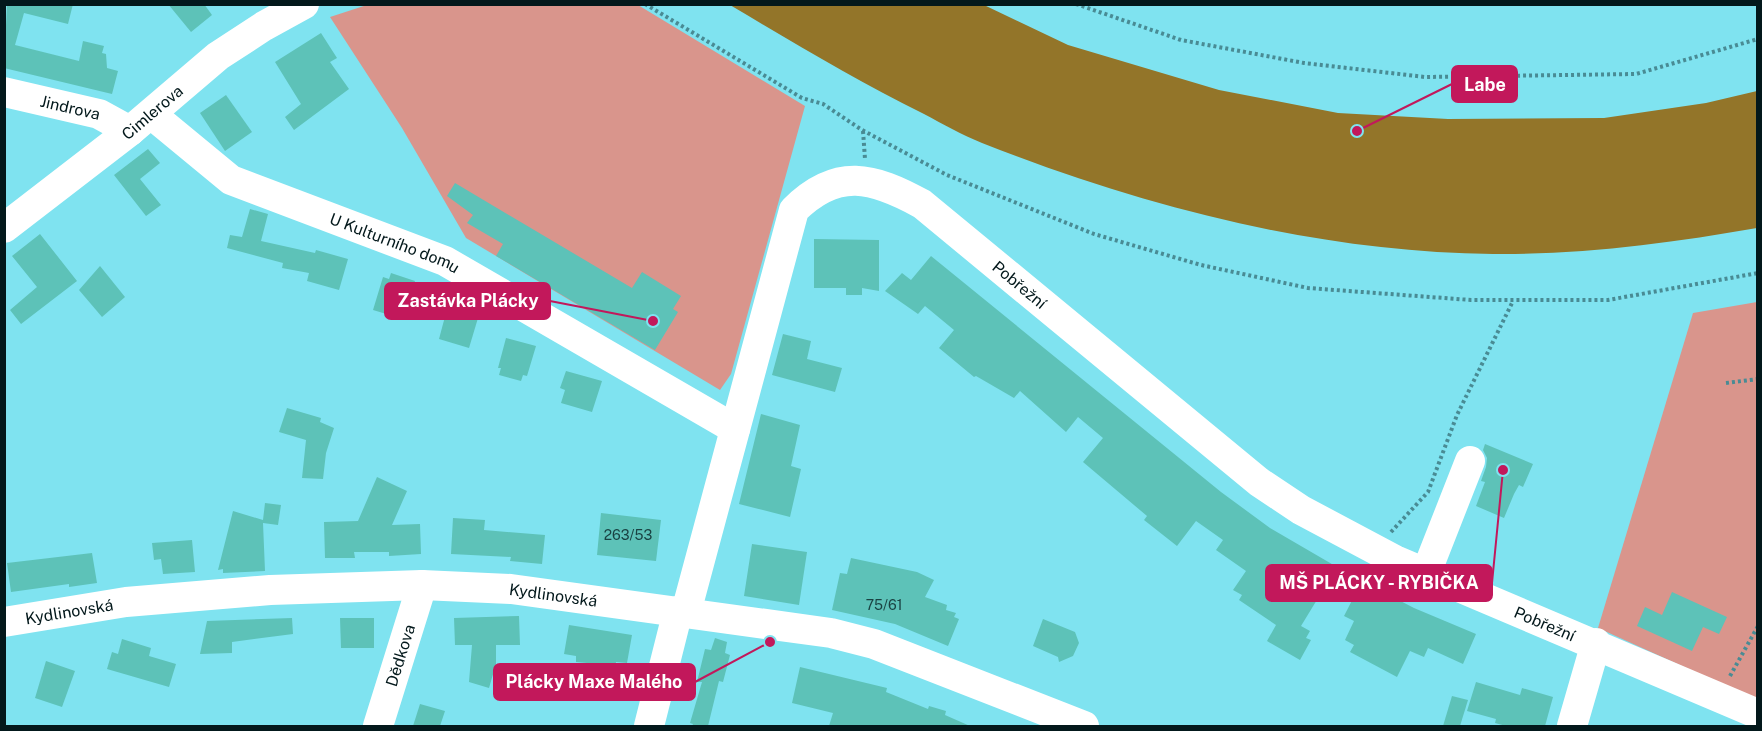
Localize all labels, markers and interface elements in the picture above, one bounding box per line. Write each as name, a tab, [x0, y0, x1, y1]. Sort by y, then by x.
callout: Labe	[1452, 66, 1517, 102]
text: Labe	[1464, 74, 1506, 95]
street label: Cimlerova	[118, 81, 187, 144]
street label: Jindrova	[38, 92, 102, 124]
street label: U Kulturního domu	[327, 209, 463, 277]
street label: Pobřežní	[988, 257, 1051, 313]
callout: Zastávka Plácky	[385, 283, 550, 319]
text: Zastávka Plácky	[397, 290, 539, 311]
house number: 263/53	[604, 527, 652, 543]
callout: MŠ PLÁCKY - RYBIČKA	[1266, 565, 1492, 601]
text: MŠ PLÁCKY - RYBIČKA	[1279, 571, 1479, 593]
street label: Kydlinovská	[508, 580, 599, 611]
street label: Kydlinovská	[24, 595, 115, 628]
house number: 75/61	[866, 597, 902, 613]
street label: Pobřežní	[1511, 603, 1579, 646]
street label: Dědkova	[382, 622, 419, 689]
callout: Plácky Maxe Malého	[494, 664, 695, 700]
text: Plácky Maxe Malého	[506, 671, 682, 692]

